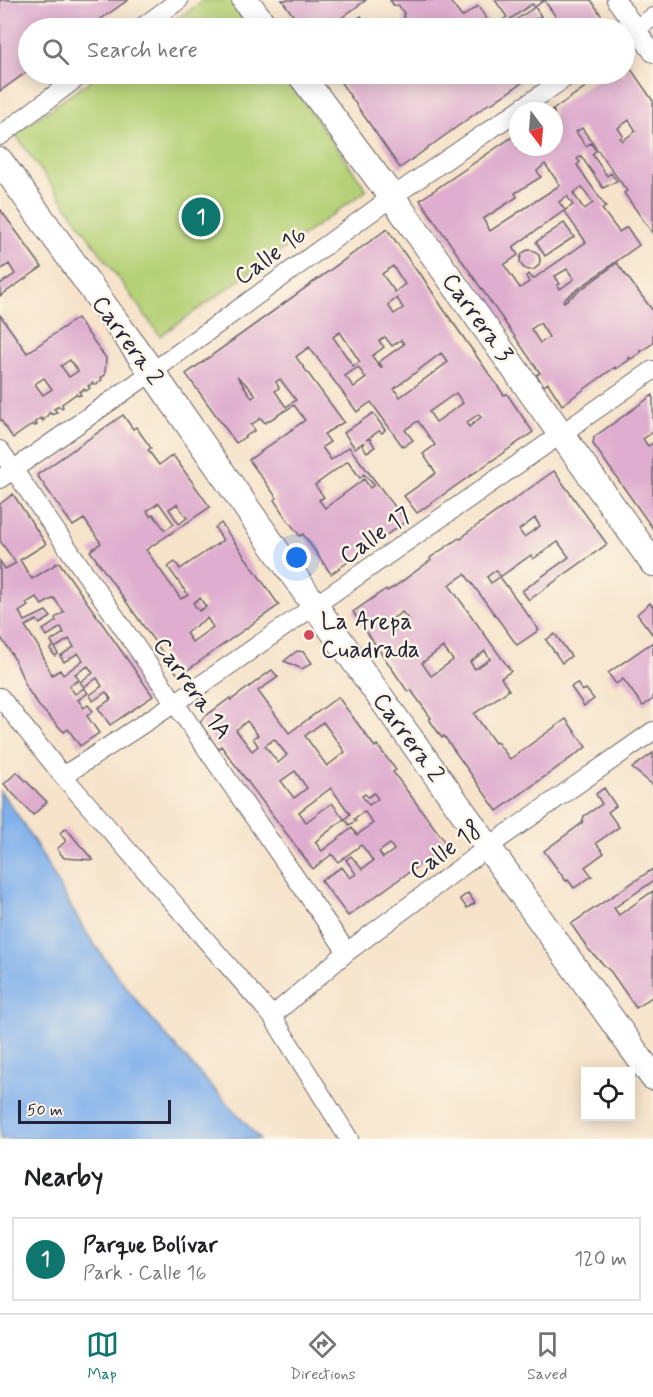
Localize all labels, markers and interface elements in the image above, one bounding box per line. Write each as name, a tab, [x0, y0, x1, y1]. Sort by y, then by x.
search box	[18, 18, 635, 84]
icon: search	[39, 35, 72, 68]
text: Search here	[87, 37, 198, 65]
north arrow	[509, 102, 563, 156]
pin: 1	[182, 194, 220, 240]
street label: Calle 16	[229, 220, 313, 293]
street label: Carrera 3	[434, 267, 520, 369]
street label: Carrera 2	[84, 290, 170, 392]
street label: Calle 17	[334, 500, 418, 572]
your location	[282, 543, 311, 572]
place label: La Arepa Cuadrada	[321, 607, 420, 666]
marker: La Arepa Cuadrada	[302, 628, 316, 642]
street label: Carrera 1A	[145, 632, 238, 746]
street label: Carrera 2	[365, 687, 451, 789]
street label: Calle 18	[404, 815, 488, 888]
map controls	[581, 1067, 635, 1121]
button: locate	[581, 1067, 635, 1121]
scale bar	[18, 1097, 171, 1124]
text: 50 m	[27, 1100, 63, 1121]
text: Nearby	[24, 1161, 103, 1195]
text: Parque Bolívar	[83, 1232, 218, 1260]
text: 1	[41, 1246, 50, 1273]
text: 120 m	[574, 1246, 627, 1273]
text: Park · Calle 16	[83, 1260, 207, 1287]
tab: Map	[86, 1328, 119, 1385]
tab: Directions	[290, 1328, 356, 1385]
tab: Saved	[527, 1328, 567, 1385]

